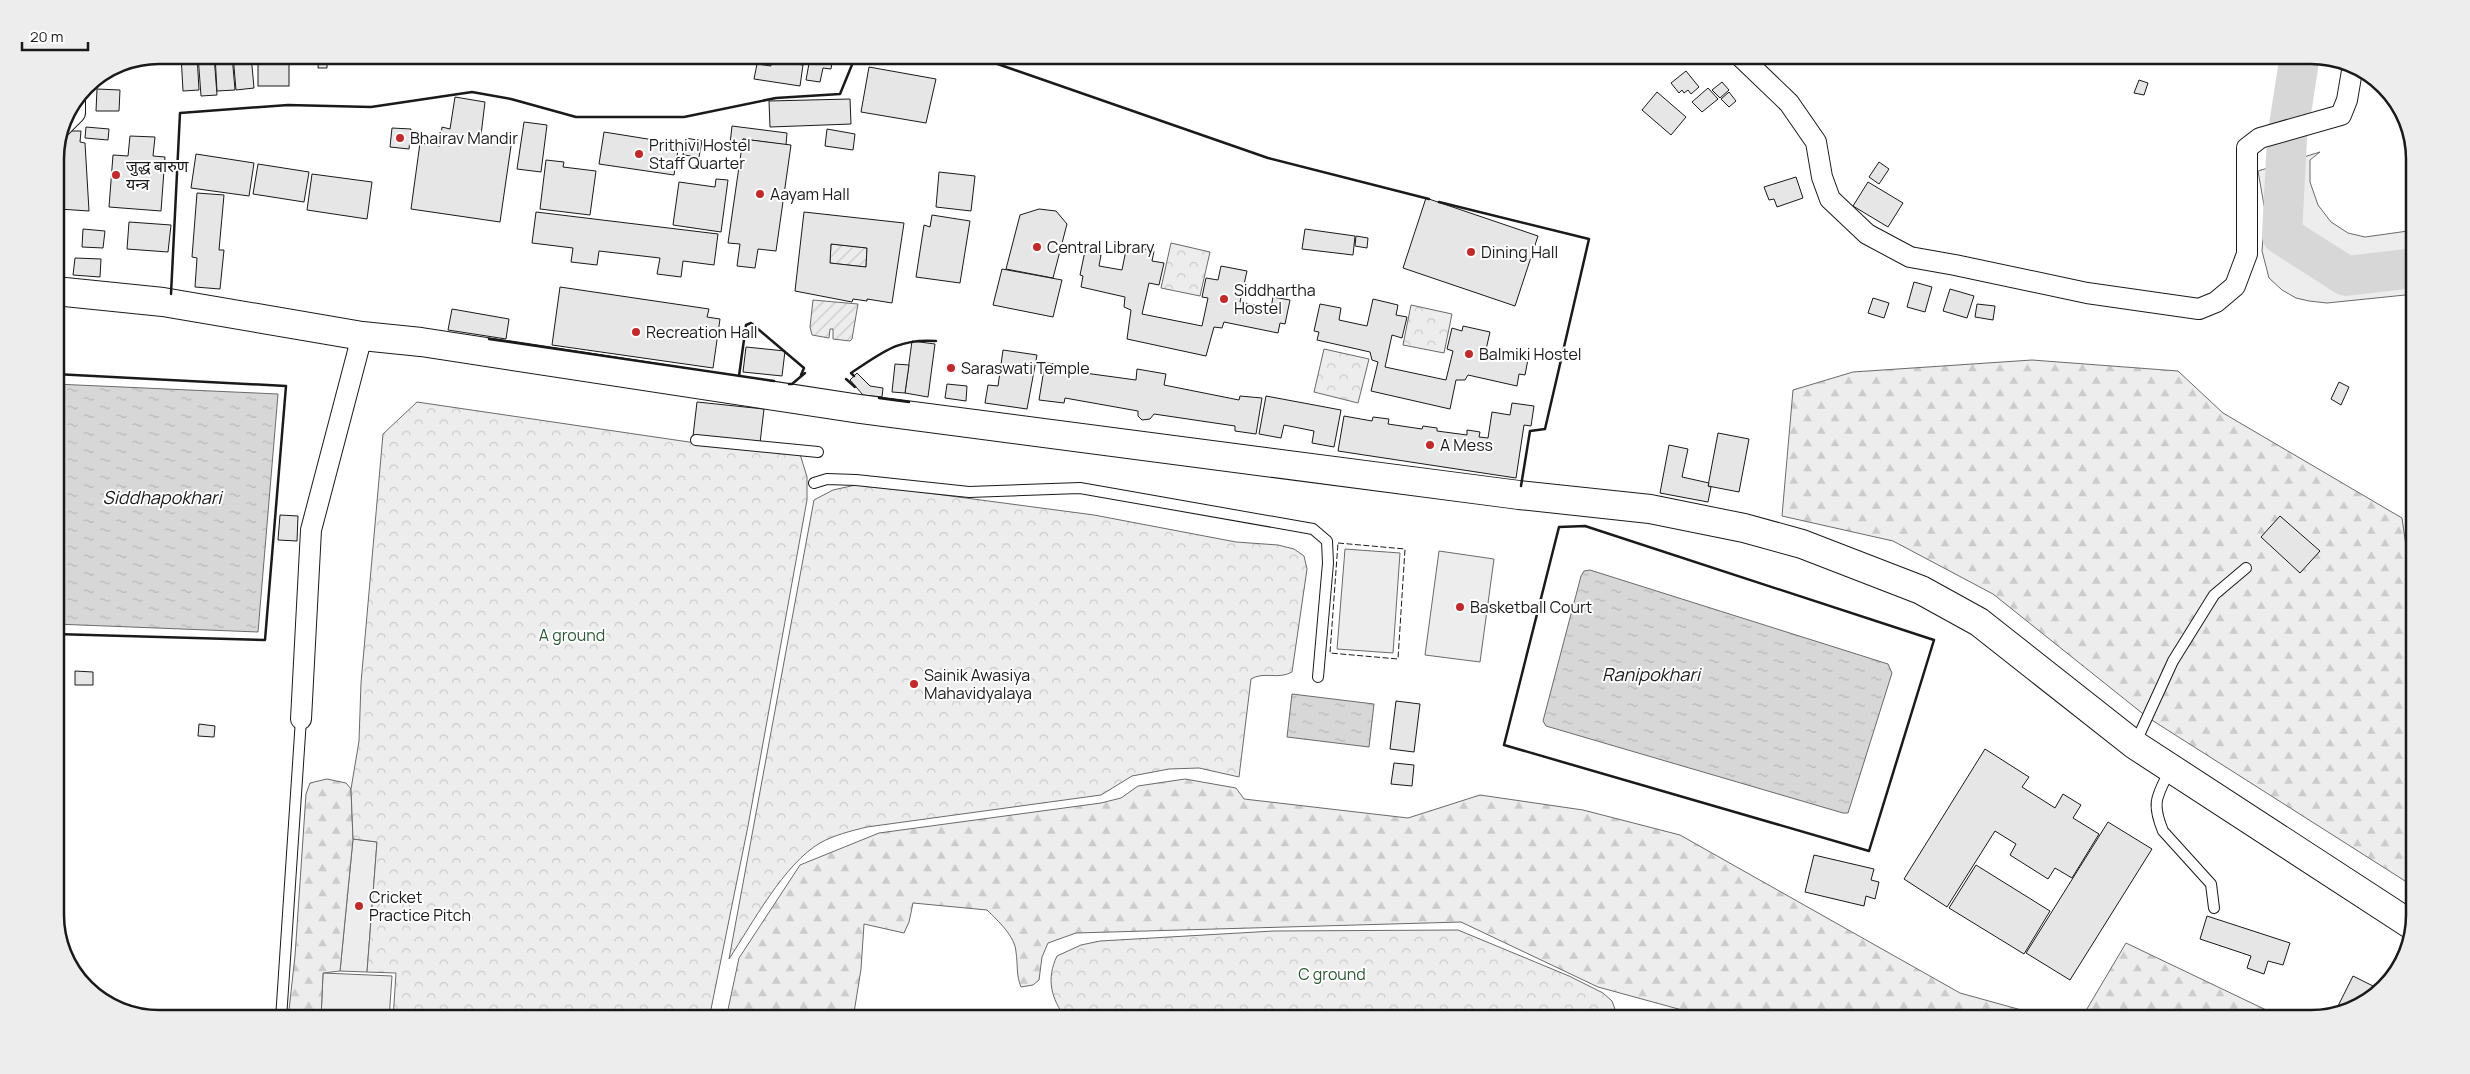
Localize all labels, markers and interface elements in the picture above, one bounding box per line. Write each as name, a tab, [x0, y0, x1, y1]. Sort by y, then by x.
scale bar	[22, 20, 89, 52]
text: 20 m	[30, 26, 63, 47]
place label: Bhairav Mandir	[410, 127, 518, 149]
marker: Bhairav Mandir	[394, 132, 406, 144]
place label: Prithivi Hostel Staff Quarter	[649, 134, 751, 174]
marker: Prithivi Hostel Staff Quarter	[633, 148, 645, 160]
place label: जुद्ध बारुण यन्त्र	[126, 155, 189, 195]
marker: जुद्ध बारुण यन्त्र	[110, 169, 122, 181]
place label: Aayam Hall	[770, 183, 850, 205]
marker: Aayam Hall	[754, 188, 766, 200]
place label: Central Library	[1047, 236, 1155, 258]
marker: Central Library	[1031, 241, 1043, 253]
place label: Dining Hall	[1481, 241, 1558, 263]
marker: Dining Hall	[1465, 246, 1477, 258]
place label: Siddhartha Hostel	[1234, 279, 1316, 319]
marker: Siddhartha Hostel	[1218, 293, 1230, 305]
place label: Recreation Hall	[646, 321, 758, 343]
marker: Recreation Hall	[630, 326, 642, 338]
place label: Balmiki Hostel	[1479, 343, 1582, 365]
marker: Balmiki Hostel	[1463, 348, 1475, 360]
place label: Saraswati Temple	[961, 357, 1090, 379]
marker: Saraswati Temple	[945, 362, 957, 374]
place label: A Mess	[1440, 434, 1493, 456]
marker: A Mess	[1424, 439, 1436, 451]
water label: Siddhapokhari	[103, 485, 224, 509]
place label: Basketball Court	[1470, 596, 1592, 618]
marker: Basketball Court	[1454, 601, 1466, 613]
park label: A ground	[539, 624, 605, 646]
water label: Ranipokhari	[1602, 662, 1703, 686]
place label: Sainik Awasiya Mahavidyalaya	[924, 664, 1032, 704]
marker: Sainik Awasiya Mahavidyalaya	[908, 678, 920, 690]
place label: Cricket Practice Pitch	[369, 886, 471, 926]
marker: Cricket Practice Pitch	[353, 900, 365, 912]
park label: C ground	[1298, 963, 1366, 985]

